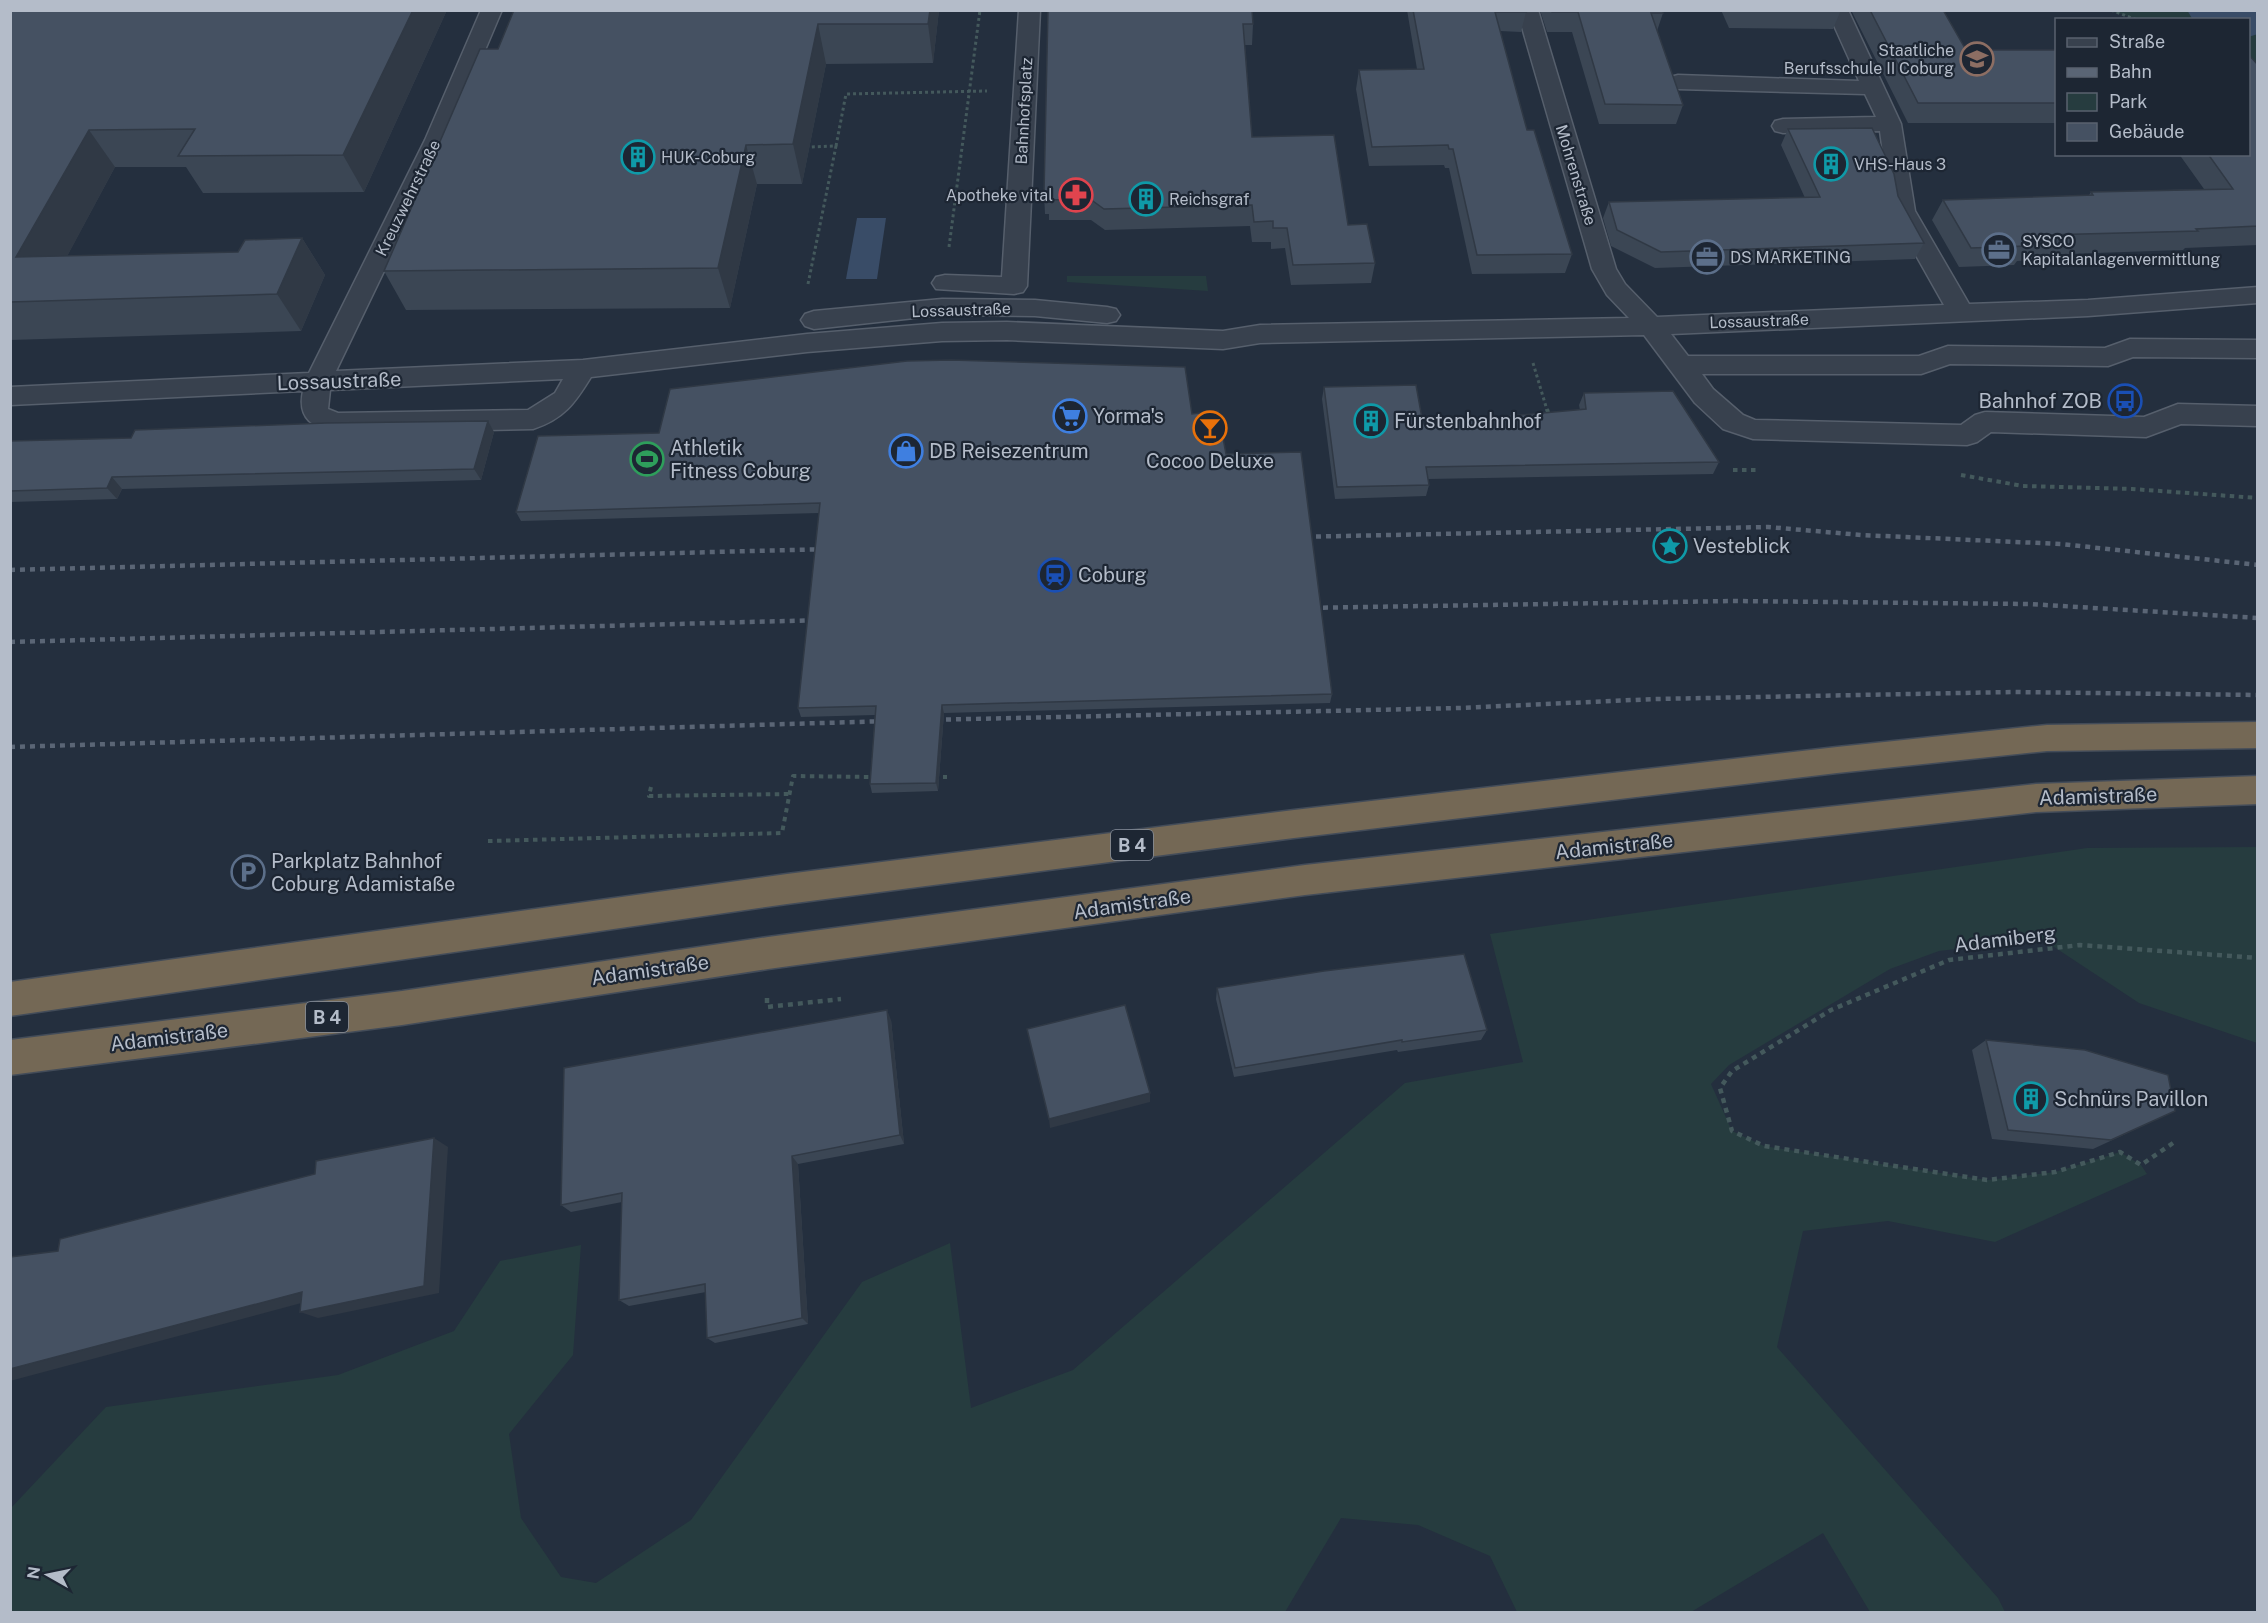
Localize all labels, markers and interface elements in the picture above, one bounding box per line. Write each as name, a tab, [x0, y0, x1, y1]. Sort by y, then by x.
legend	[2055, 18, 2250, 156]
text: Straße	[2109, 31, 2165, 52]
place label: Staatliche Berufsschule II Coburg	[1784, 41, 1954, 78]
school or university icon: Staatliche Berufsschule II Coburg	[1959, 41, 1995, 77]
street label: Bahnhofsplatz	[1012, 57, 1036, 165]
text: Bahn	[2109, 61, 2152, 82]
text: Park	[2109, 91, 2147, 112]
text: Gebäude	[2109, 121, 2184, 142]
street label: Mohrenstraße	[1552, 122, 1600, 228]
street label: Kreuzwehrstraße	[372, 137, 444, 259]
building icon: HUK-Coburg	[620, 139, 656, 175]
building icon: VHS-Haus 3	[1813, 146, 1849, 182]
place label: HUK-Coburg	[661, 148, 755, 167]
place label: VHS-Haus 3	[1854, 155, 1946, 174]
pharmacy icon: Apotheke vital	[1058, 177, 1094, 213]
building icon: Reichsgraf	[1128, 181, 1164, 217]
place label: Apotheke vital	[946, 186, 1053, 205]
place label: Reichsgraf	[1169, 190, 1249, 209]
office icon: SYSCO Kapitalanlagenvermittlung	[1981, 232, 2017, 268]
place label: SYSCO Kapitalanlagenvermittlung	[2022, 232, 2220, 269]
office icon: DS MARKETING	[1689, 239, 1725, 275]
place label: DS MARKETING	[1730, 248, 1851, 267]
street label: Lossaustraße	[911, 299, 1011, 321]
street label: Lossaustraße	[1709, 310, 1809, 332]
street label: Lossaustraße	[276, 367, 402, 395]
bus stop icon: Bahnhof ZOB	[2107, 383, 2143, 419]
place label: Bahnhof ZOB	[1978, 389, 2102, 413]
supermarket icon: Yorma's	[1052, 398, 1088, 434]
building icon: Fürstenbahnhof	[1353, 403, 1389, 439]
place label: Yorma's	[1093, 404, 1164, 428]
place label: Fürstenbahnhof	[1394, 409, 1542, 433]
bar icon: Cocoo Deluxe	[1192, 410, 1228, 446]
shop icon: DB Reisezentrum	[888, 433, 924, 469]
place label: Athletik Fitness Coburg	[670, 436, 811, 483]
place label: DB Reisezentrum	[929, 439, 1088, 463]
sports icon: Athletik Fitness Coburg	[629, 441, 665, 477]
place label: Cocoo Deluxe	[1146, 449, 1274, 473]
place icon: Vesteblick	[1652, 528, 1688, 564]
place label: Vesteblick	[1693, 534, 1790, 558]
station icon: Coburg	[1037, 557, 1073, 593]
place label: Coburg	[1078, 563, 1147, 587]
street label: Adamistraße	[2038, 782, 2158, 810]
street label: Adamistraße	[1554, 828, 1674, 864]
road number: B 4	[1111, 830, 1153, 860]
place label: Parkplatz Bahnhof Coburg Adamistaße	[271, 849, 455, 896]
parking icon: Parkplatz Bahnhof Coburg Adamistaße	[230, 854, 266, 890]
street label: Adamistraße	[1072, 884, 1192, 924]
street label: Adamiberg	[1953, 921, 2057, 957]
street label: Adamistraße	[590, 950, 710, 990]
road number: B 4	[306, 1002, 348, 1032]
street label: Adamistraße	[109, 1018, 229, 1056]
building icon: Schnürs Pavillon	[2013, 1081, 2049, 1117]
place label: Schnürs Pavillon	[2054, 1087, 2208, 1111]
north arrow	[18, 1545, 78, 1605]
text: N	[23, 1565, 44, 1580]

